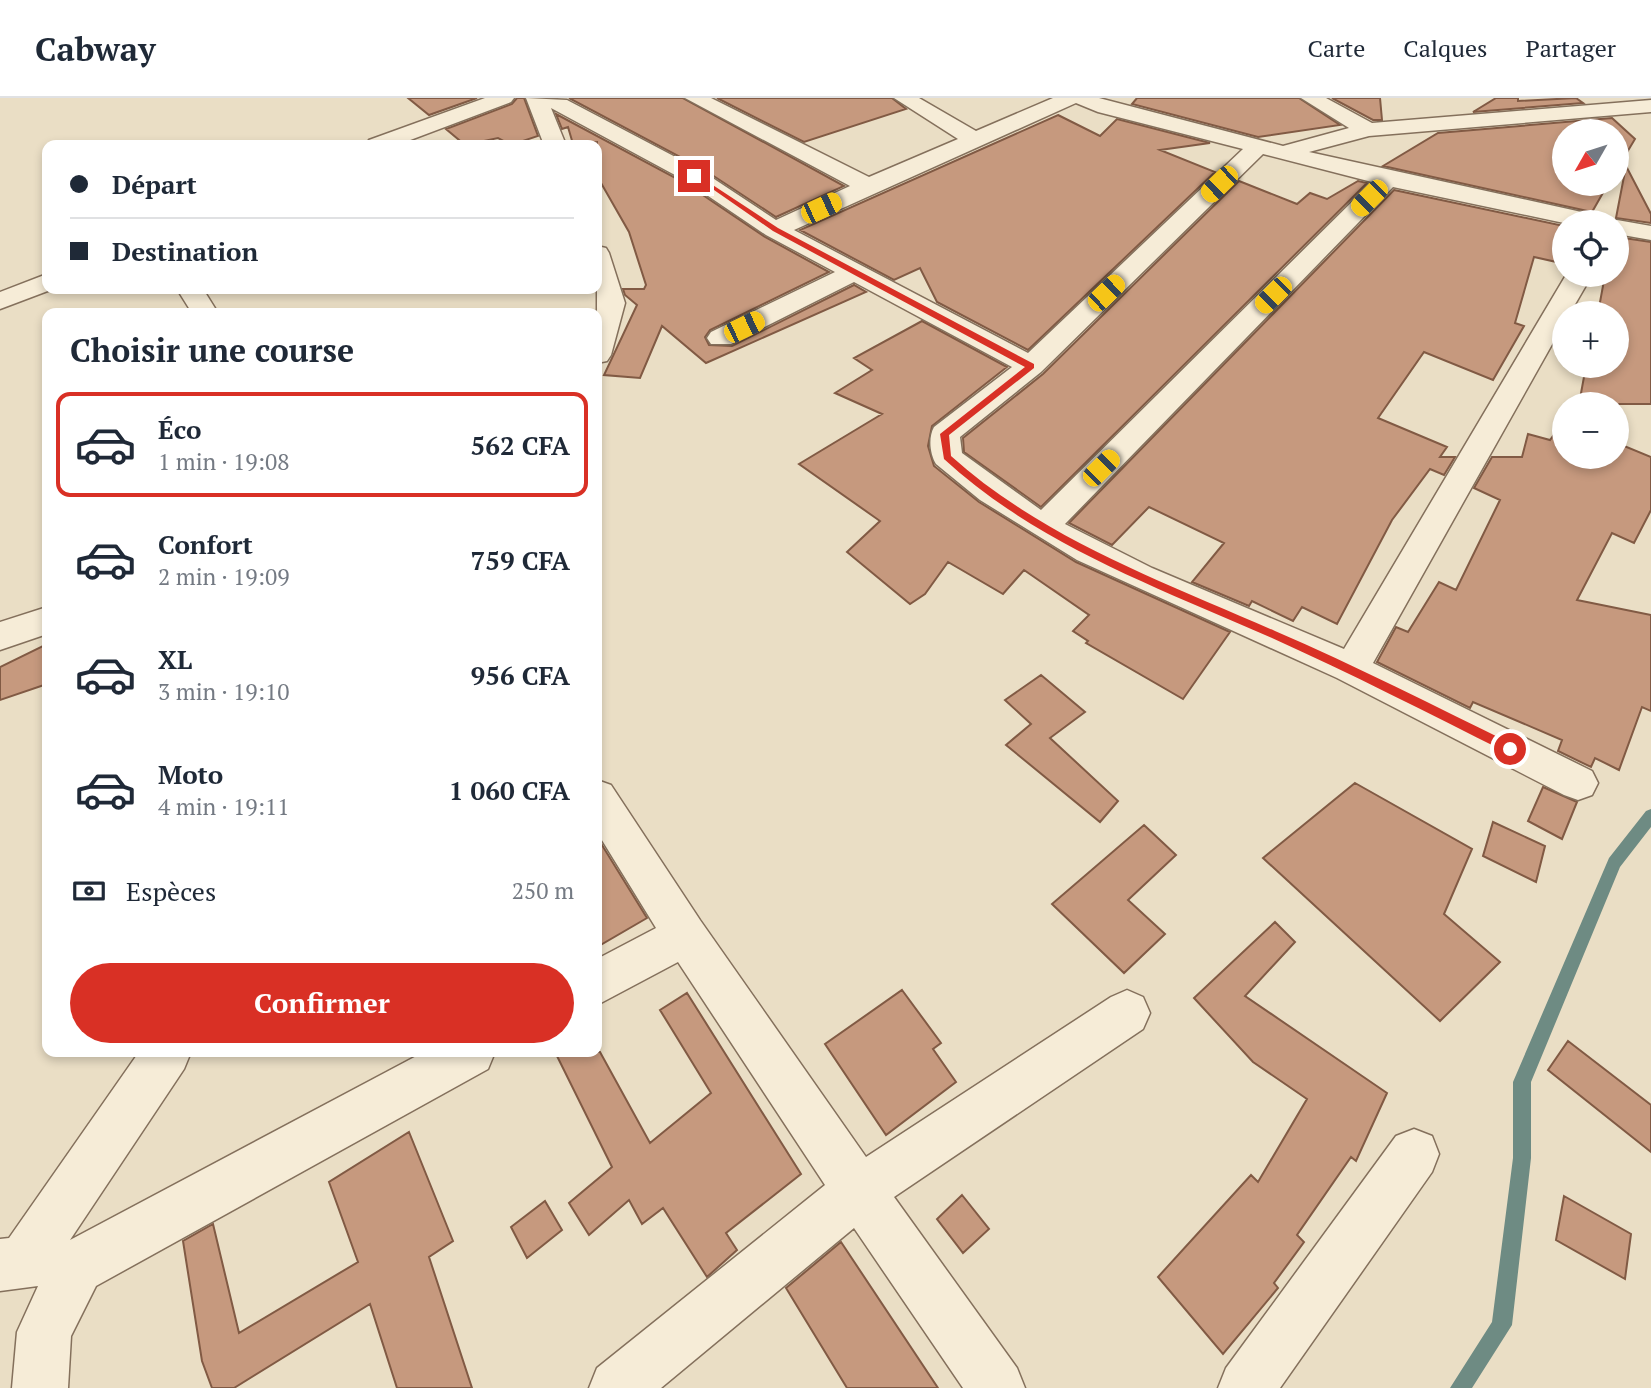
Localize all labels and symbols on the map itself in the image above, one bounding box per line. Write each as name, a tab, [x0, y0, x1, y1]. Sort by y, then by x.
north arrow	[1552, 119, 1629, 196]
route end	[678, 160, 710, 192]
car	[1197, 162, 1242, 206]
car	[1347, 176, 1392, 220]
car	[798, 190, 845, 226]
car	[1084, 271, 1129, 315]
car	[1251, 273, 1296, 317]
car	[721, 308, 768, 346]
car	[1079, 446, 1124, 490]
route start	[1494, 733, 1526, 765]

